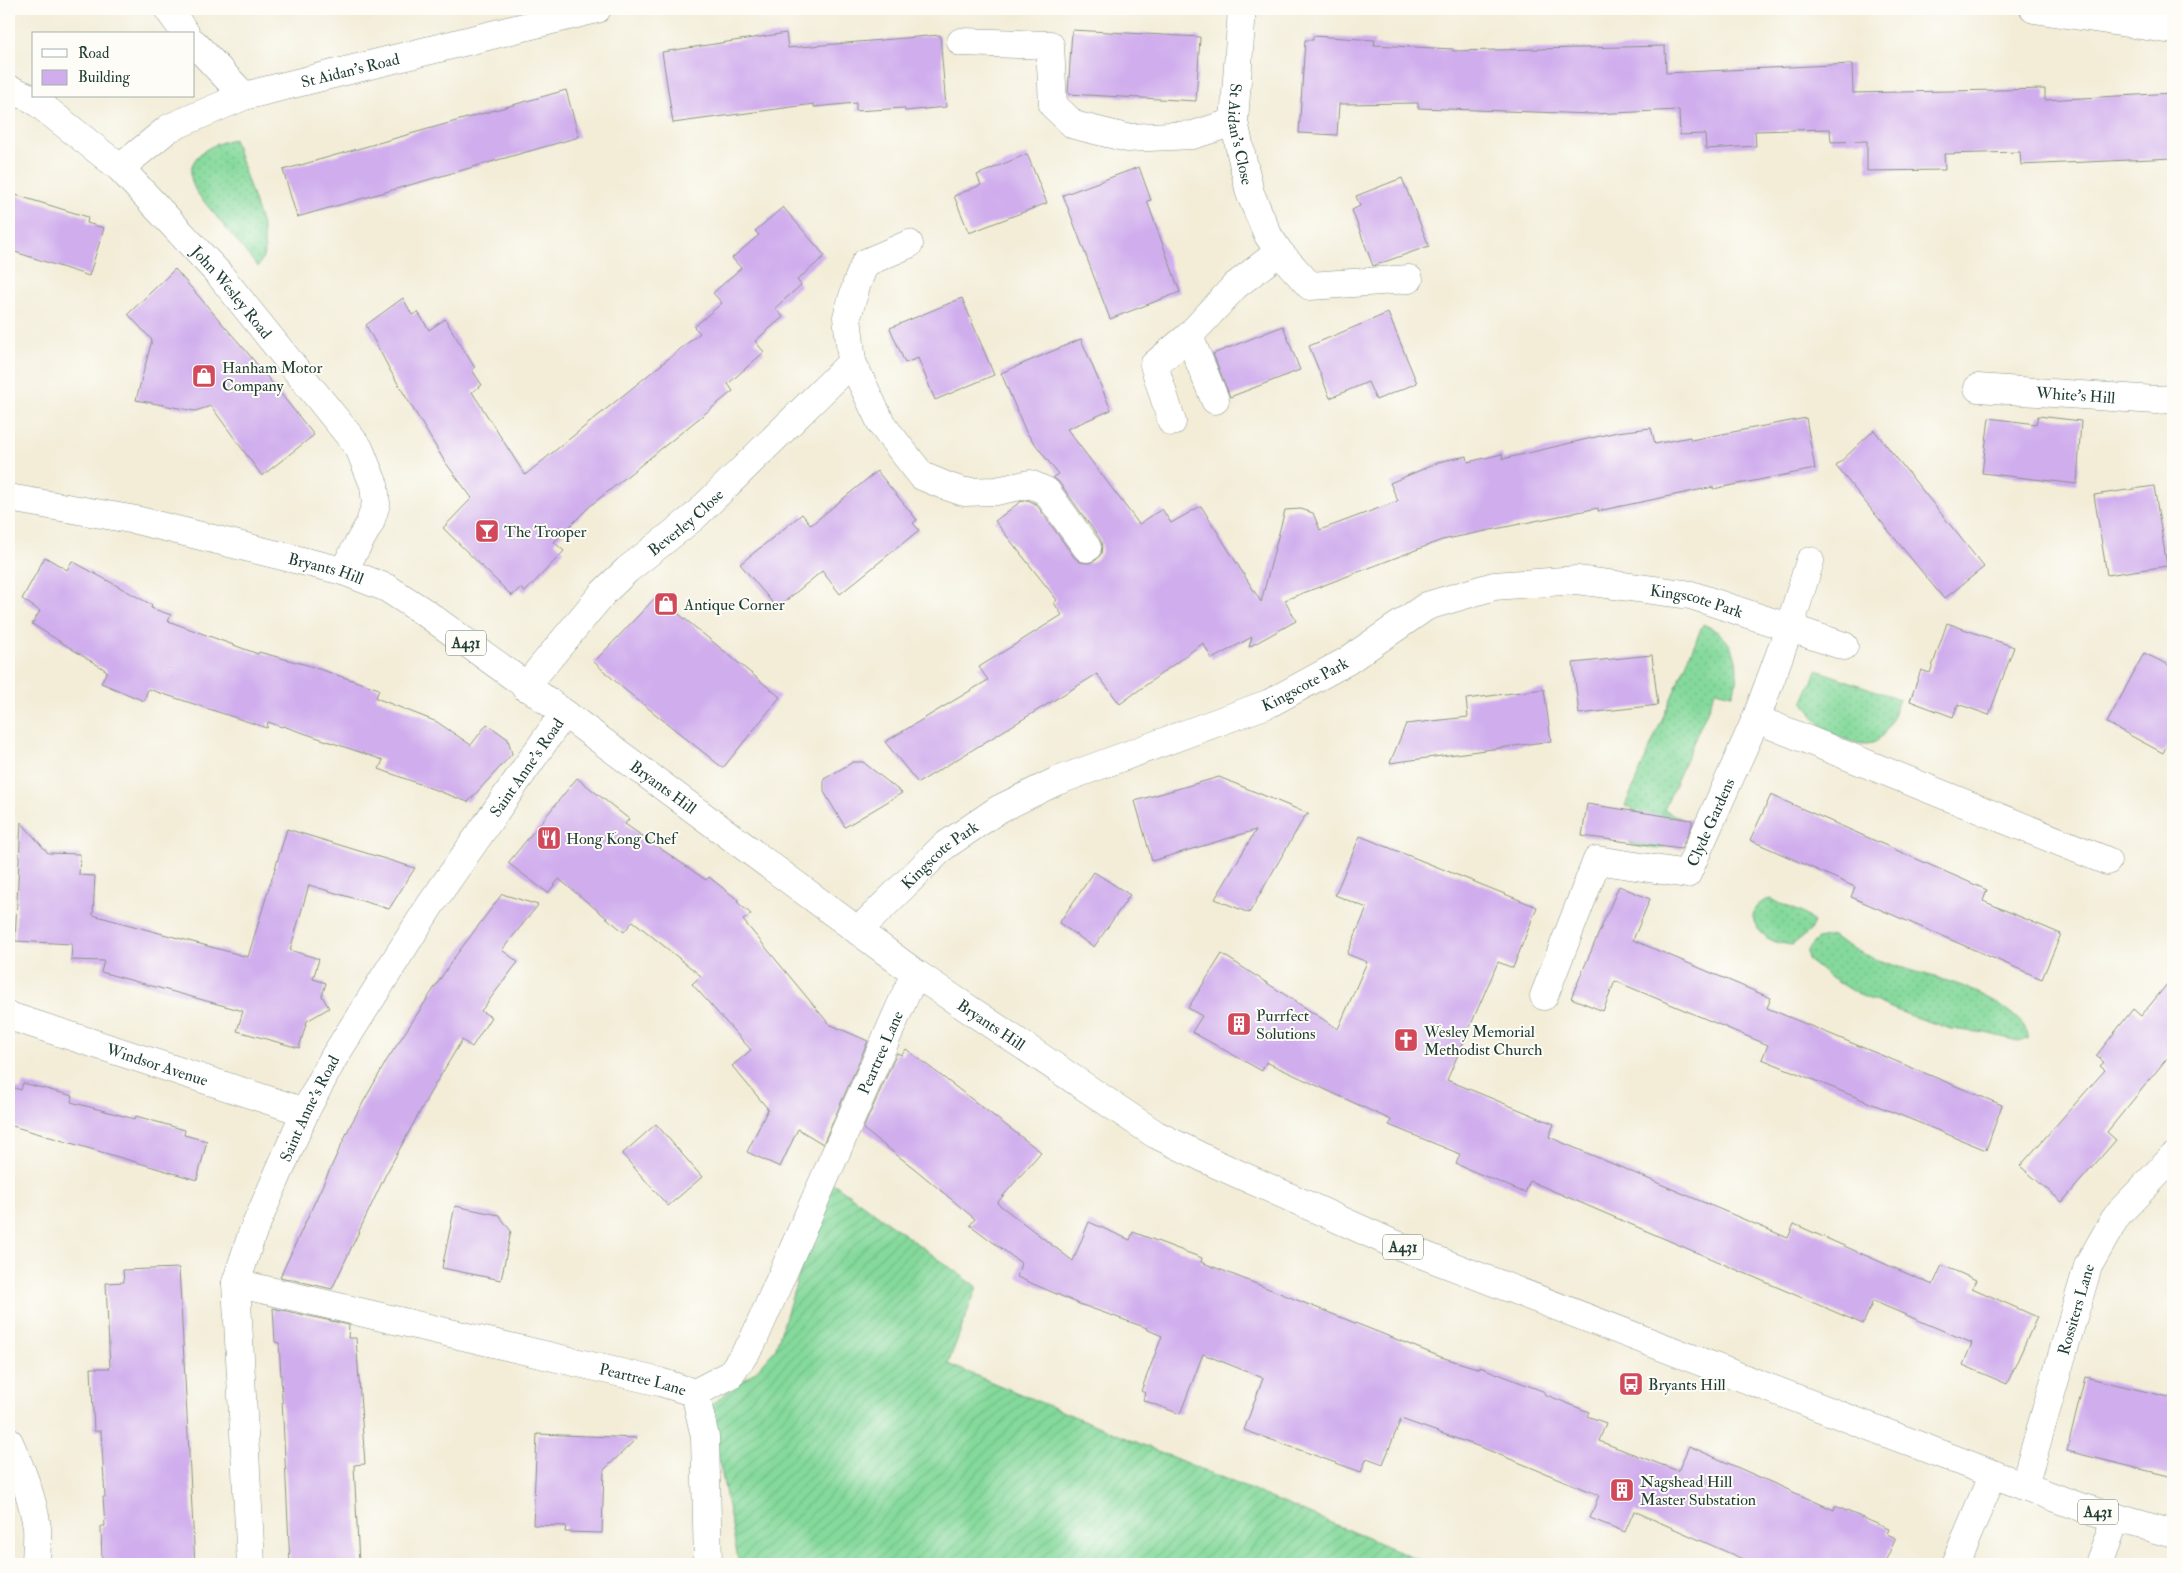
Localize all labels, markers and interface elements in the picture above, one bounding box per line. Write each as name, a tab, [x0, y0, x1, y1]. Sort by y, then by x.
legend	[32, 32, 195, 98]
text: Road	[78, 44, 110, 63]
street label: St Aidan's Road	[299, 49, 402, 93]
text: Building	[78, 68, 130, 87]
street label: St Aidan's Close	[1223, 83, 1257, 187]
street label: John Wesley Road	[185, 241, 276, 343]
place label: Hanham Motor Company	[222, 358, 322, 397]
shop icon: Hanham Motor Company	[191, 363, 217, 389]
street label: White's Hill	[2035, 383, 2116, 408]
street label: Beverley Close	[644, 485, 728, 561]
bar icon: The Trooper	[474, 518, 500, 544]
place label: The Trooper	[504, 522, 587, 543]
street label: Bryants Hill	[286, 549, 367, 589]
street label: Kingscote Park	[1649, 581, 1746, 623]
shop icon: Antique Corner	[653, 591, 679, 617]
place label: Antique Corner	[683, 595, 785, 615]
road number: A431	[446, 630, 486, 656]
street label: Kingscote Park	[1259, 653, 1352, 716]
street label: Saint Anne's Road	[486, 714, 568, 821]
street label: Bryants Hill	[626, 756, 700, 819]
street label: Clyde Gardens	[1683, 775, 1739, 870]
street label: Kingscote Park	[897, 817, 983, 894]
restaurant icon: Hong Kong Chef	[536, 825, 562, 851]
place label: Hong Kong Chef	[566, 829, 679, 849]
street label: Bryants Hill	[953, 995, 1029, 1055]
place label: Purrfect Solutions	[1256, 1006, 1316, 1044]
street label: Peartree Lane	[854, 1008, 908, 1097]
building icon: Purrfect Solutions	[1226, 1011, 1252, 1037]
place label: Wesley Memorial Methodist Church	[1423, 1022, 1543, 1060]
church icon: Wesley Memorial Methodist Church	[1393, 1027, 1419, 1053]
street label: Windsor Avenue	[103, 1039, 211, 1091]
street label: Saint Anne's Road	[276, 1052, 344, 1165]
road number: A431	[1383, 1234, 1423, 1260]
street label: Rossiters Lane	[2054, 1261, 2099, 1358]
street label: Peartree Lane	[597, 1359, 689, 1401]
bus stop icon: Bryants Hill	[1618, 1371, 1644, 1397]
place label: Bryants Hill	[1648, 1375, 1726, 1395]
place label: Nagshead Hill Master Substation	[1640, 1472, 1756, 1510]
building icon: Nagshead Hill Master Substation	[1609, 1477, 1635, 1503]
road number: A431	[2078, 1500, 2118, 1524]

